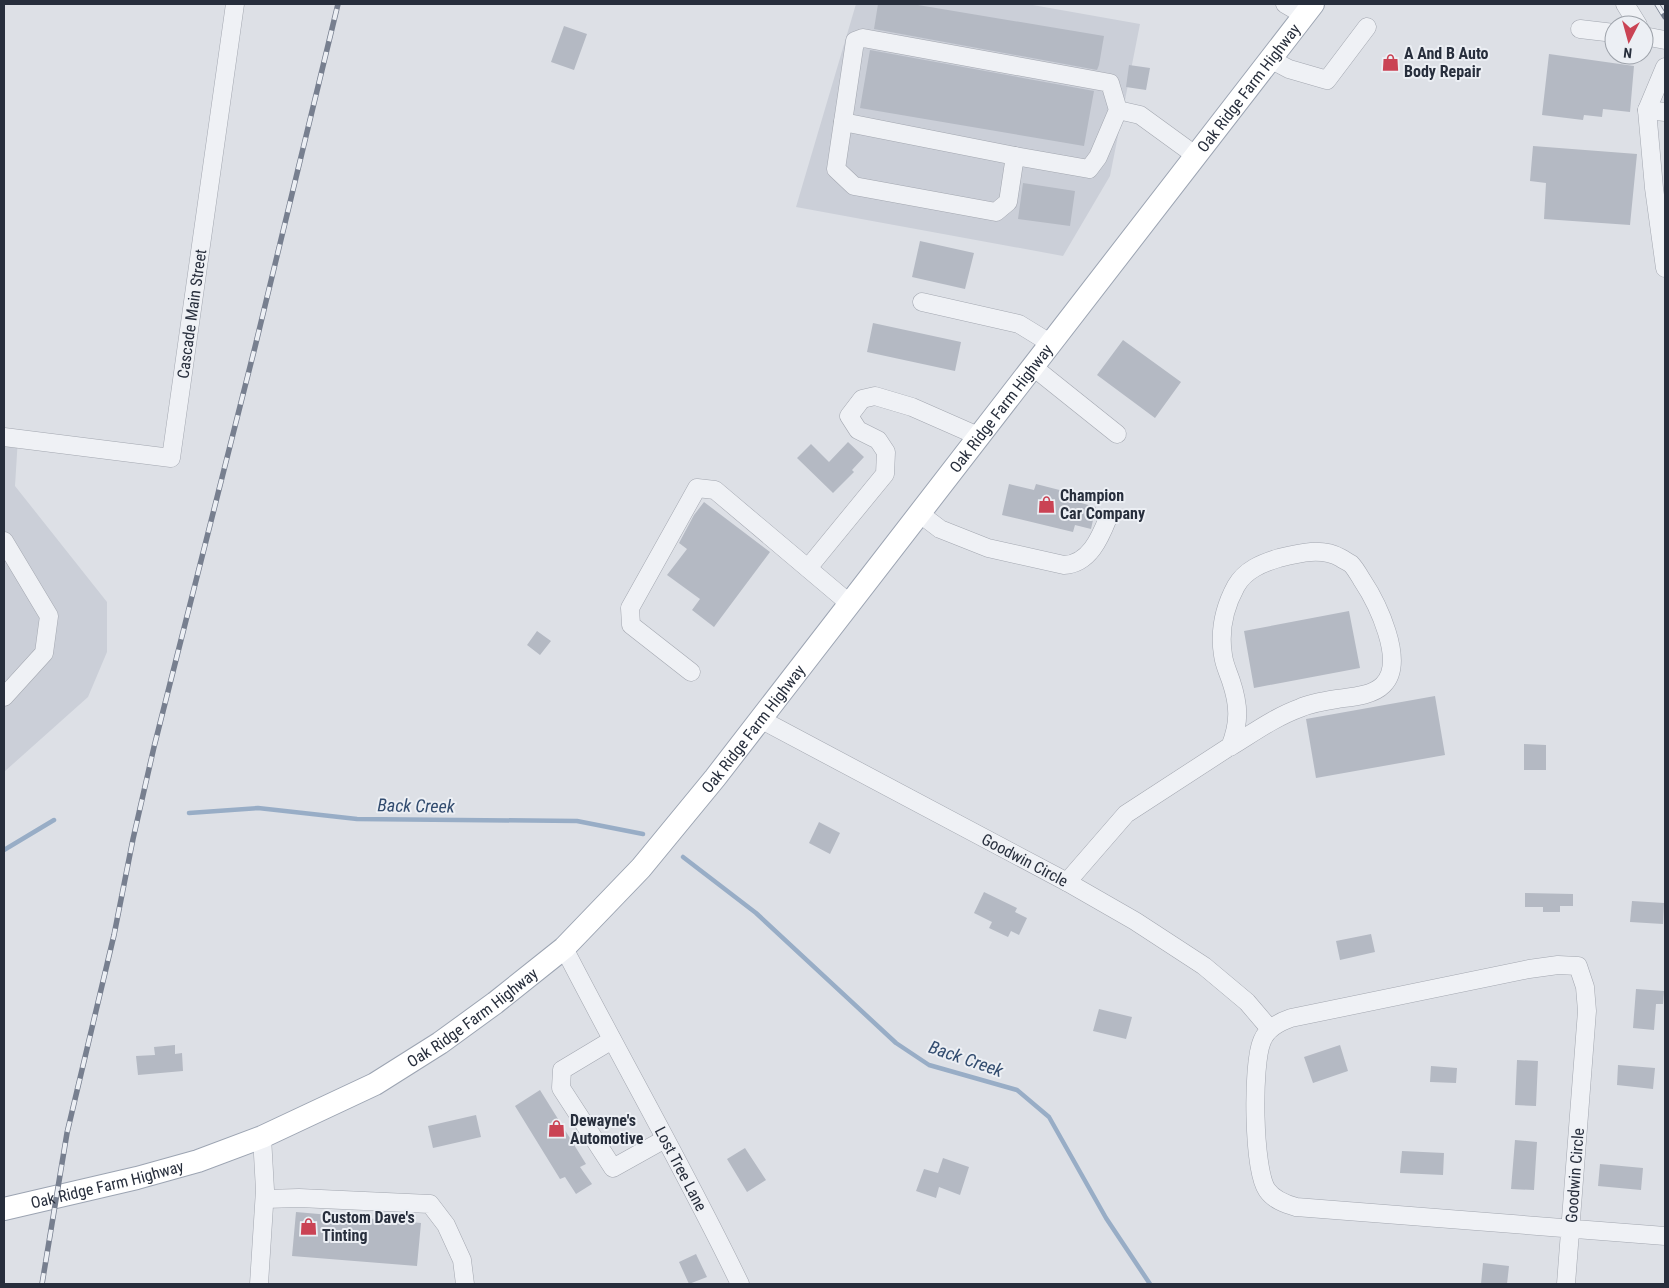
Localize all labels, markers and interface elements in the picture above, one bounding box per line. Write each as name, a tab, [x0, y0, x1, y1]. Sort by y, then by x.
north arrow	[1604, 15, 1654, 65]
street label: Oak Ridge Farm Highway	[1193, 20, 1304, 156]
place label: A And B Auto Body Repair	[1404, 44, 1489, 81]
text: N	[1623, 45, 1633, 61]
shop icon: A And B Auto Body Repair	[1380, 52, 1400, 72]
street label: Cascade Main Street	[173, 248, 210, 380]
street label: Oak Ridge Farm Highway	[946, 340, 1057, 476]
place label: Champion Car Company	[1060, 486, 1145, 523]
shop icon: Champion Car Company	[1036, 494, 1056, 514]
street label: Oak Ridge Farm Highway	[698, 661, 809, 797]
water label: Back Creek	[377, 794, 456, 817]
street label: Goodwin Circle	[978, 829, 1071, 891]
street label: Oak Ridge Farm Highway	[404, 964, 542, 1071]
water label: Back Creek	[926, 1036, 1007, 1081]
place label: Dewayne's Automotive	[570, 1111, 644, 1148]
shop icon: Dewayne's Automotive	[546, 1119, 566, 1139]
street label: Lost Tree Lane	[651, 1124, 711, 1214]
street label: Goodwin Circle	[1562, 1127, 1588, 1223]
street label: Oak Ridge Farm Highway	[29, 1156, 186, 1212]
place label: Custom Dave's Tinting	[322, 1208, 415, 1245]
shop icon: Custom Dave's Tinting	[298, 1216, 318, 1236]

